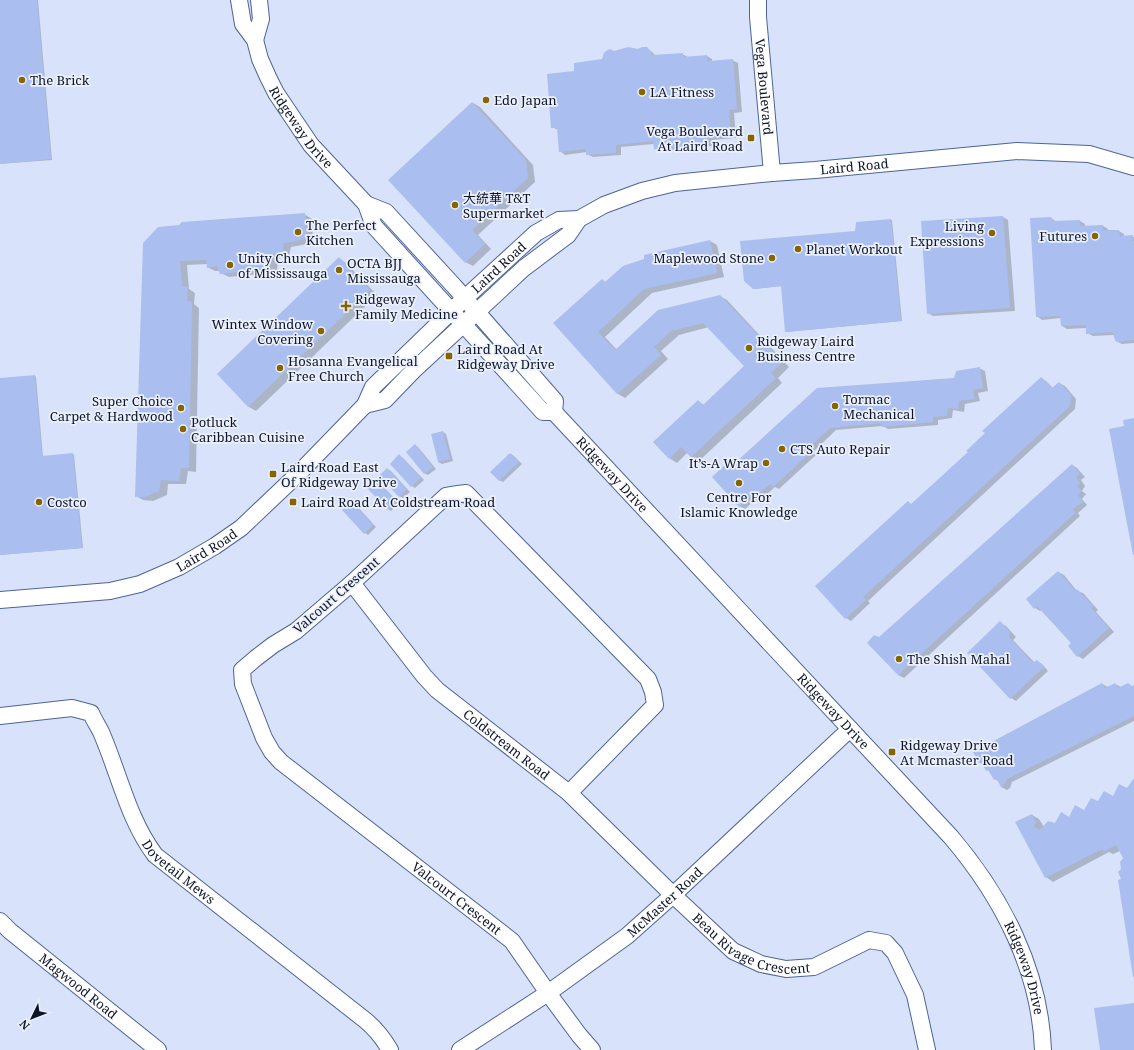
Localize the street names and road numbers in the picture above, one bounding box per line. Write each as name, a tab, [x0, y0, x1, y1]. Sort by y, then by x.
street label: Vega Boulevard	[751, 38, 778, 136]
street label: Ridgeway Drive	[265, 83, 337, 172]
street label: Laird Road	[819, 154, 889, 178]
street label: Laird Road	[467, 237, 530, 297]
street label: Ridgeway Drive	[572, 432, 652, 516]
street label: Laird Road	[173, 524, 241, 576]
street label: Valcourt Crescent	[289, 552, 383, 637]
street label: Ridgeway Drive	[793, 669, 873, 753]
street label: Coldstream Road	[460, 705, 554, 784]
street label: Dovetail Mews	[138, 836, 219, 908]
street label: Valcourt Crescent	[408, 858, 506, 939]
street label: McMaster Road	[623, 863, 706, 941]
street label: Beau Rivage Crescent	[689, 909, 811, 978]
street label: Ridgeway Drive	[1000, 918, 1048, 1016]
street label: Magwood Road	[36, 949, 121, 1023]

